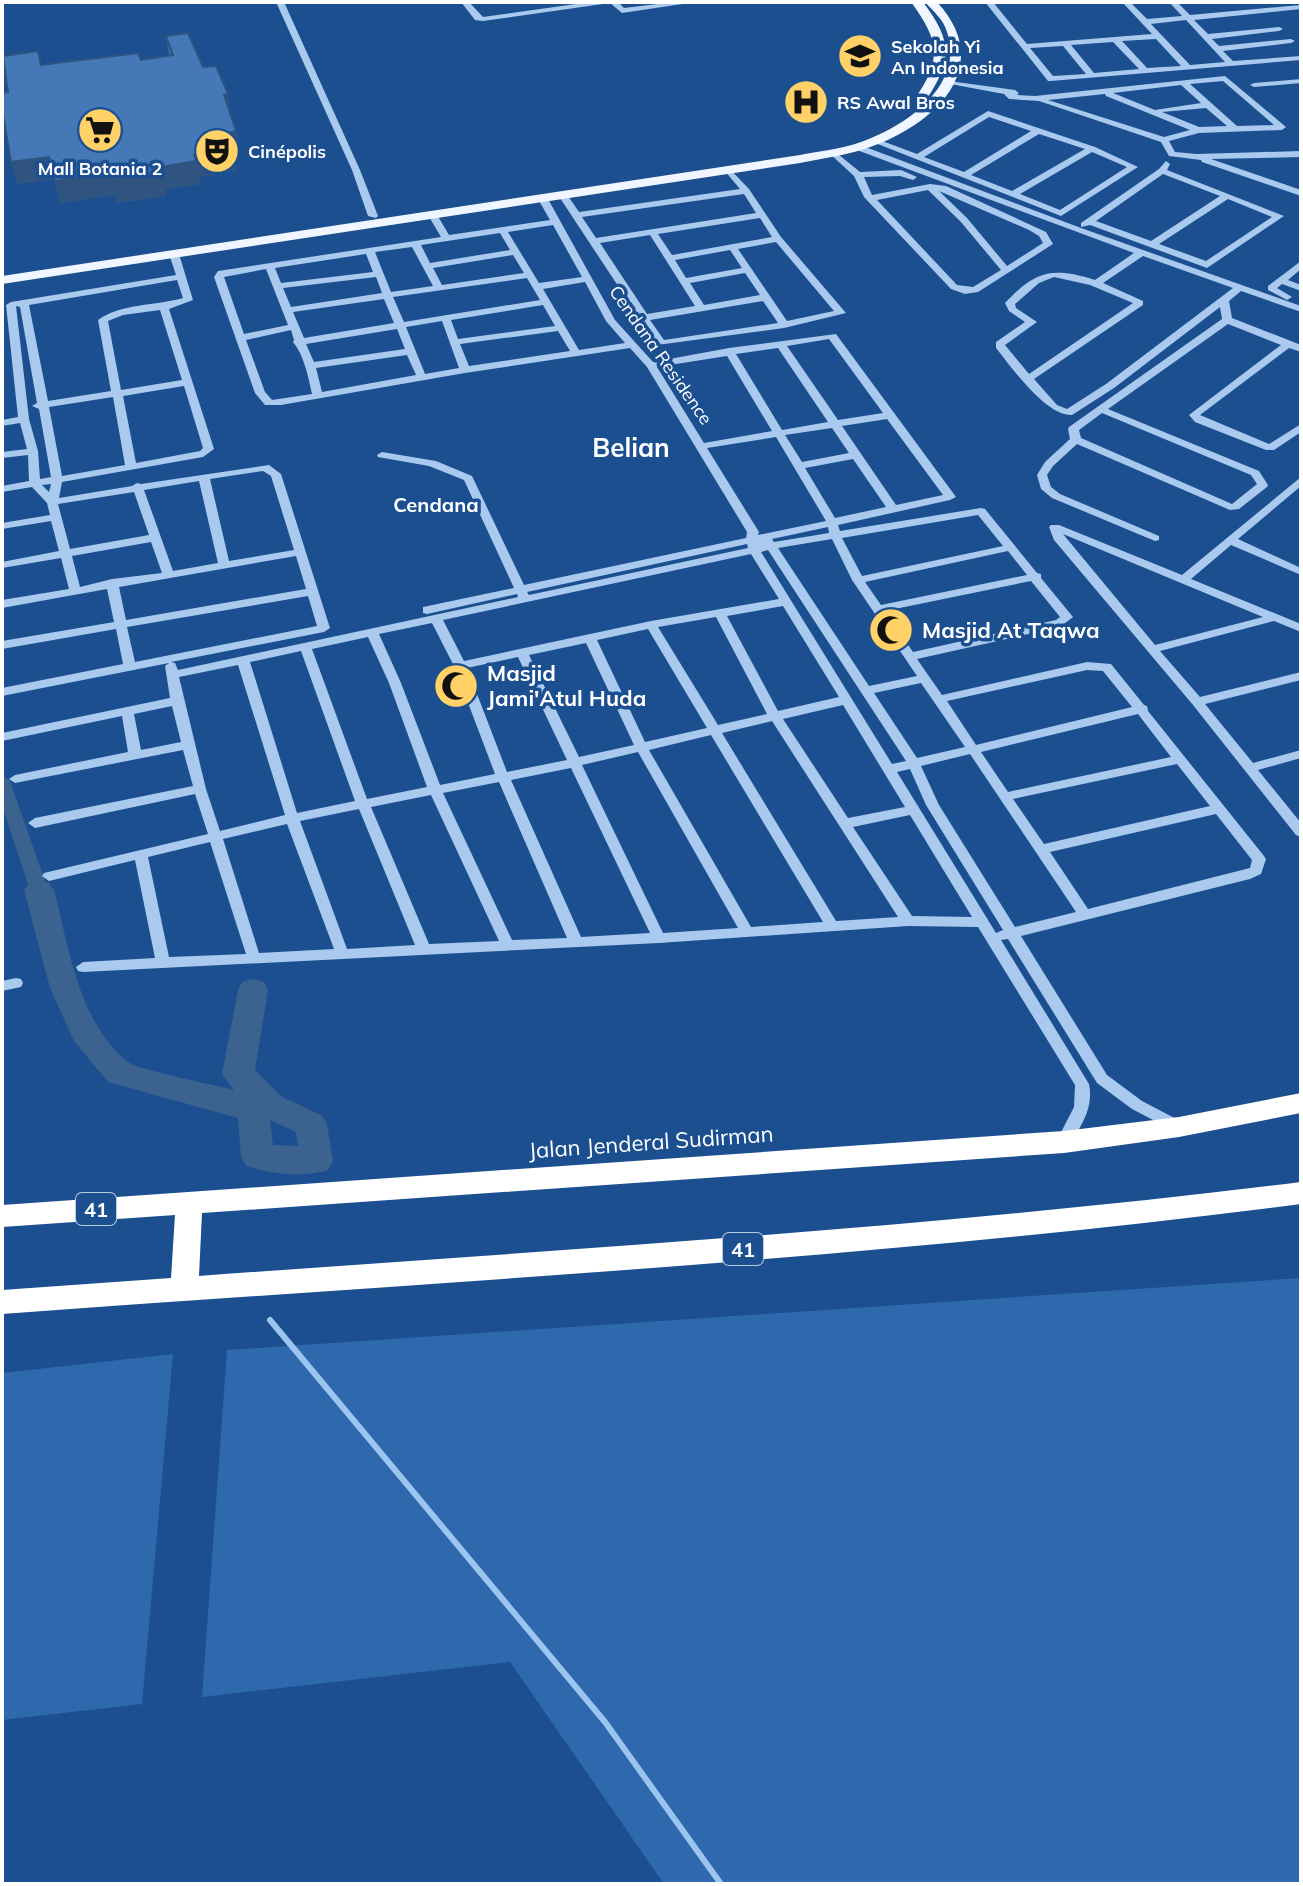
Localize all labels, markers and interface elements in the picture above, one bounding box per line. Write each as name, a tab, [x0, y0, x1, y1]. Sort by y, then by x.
school or university icon: Sekolah Yi An Indonesia	[836, 32, 884, 80]
place label: Sekolah Yi An Indonesia	[891, 35, 1004, 79]
hospital icon: RS Awal Bros	[782, 78, 830, 126]
place label: RS Awal Bros	[837, 91, 955, 114]
supermarket icon: Mall Botania 2	[76, 106, 124, 154]
theatre icon: Cinépolis	[193, 127, 241, 175]
place label: Cinépolis	[248, 140, 326, 163]
place label: Mall Botania 2	[38, 157, 162, 180]
street label: Cendana Residence	[604, 281, 718, 429]
district label: Belian	[592, 431, 670, 464]
district label: Cendana	[393, 492, 479, 517]
mosque icon: Masjid At Taqwa	[867, 606, 915, 654]
place label: Masjid At Taqwa	[922, 616, 1100, 644]
place label: Masjid Jami'Atul Huda	[487, 659, 646, 712]
mosque icon: Masjid Jami'Atul Huda	[432, 662, 480, 710]
street label: Jalan Jenderal Sudirman	[528, 1119, 774, 1165]
road number: 41	[76, 1193, 116, 1225]
road number: 41	[723, 1233, 763, 1265]

